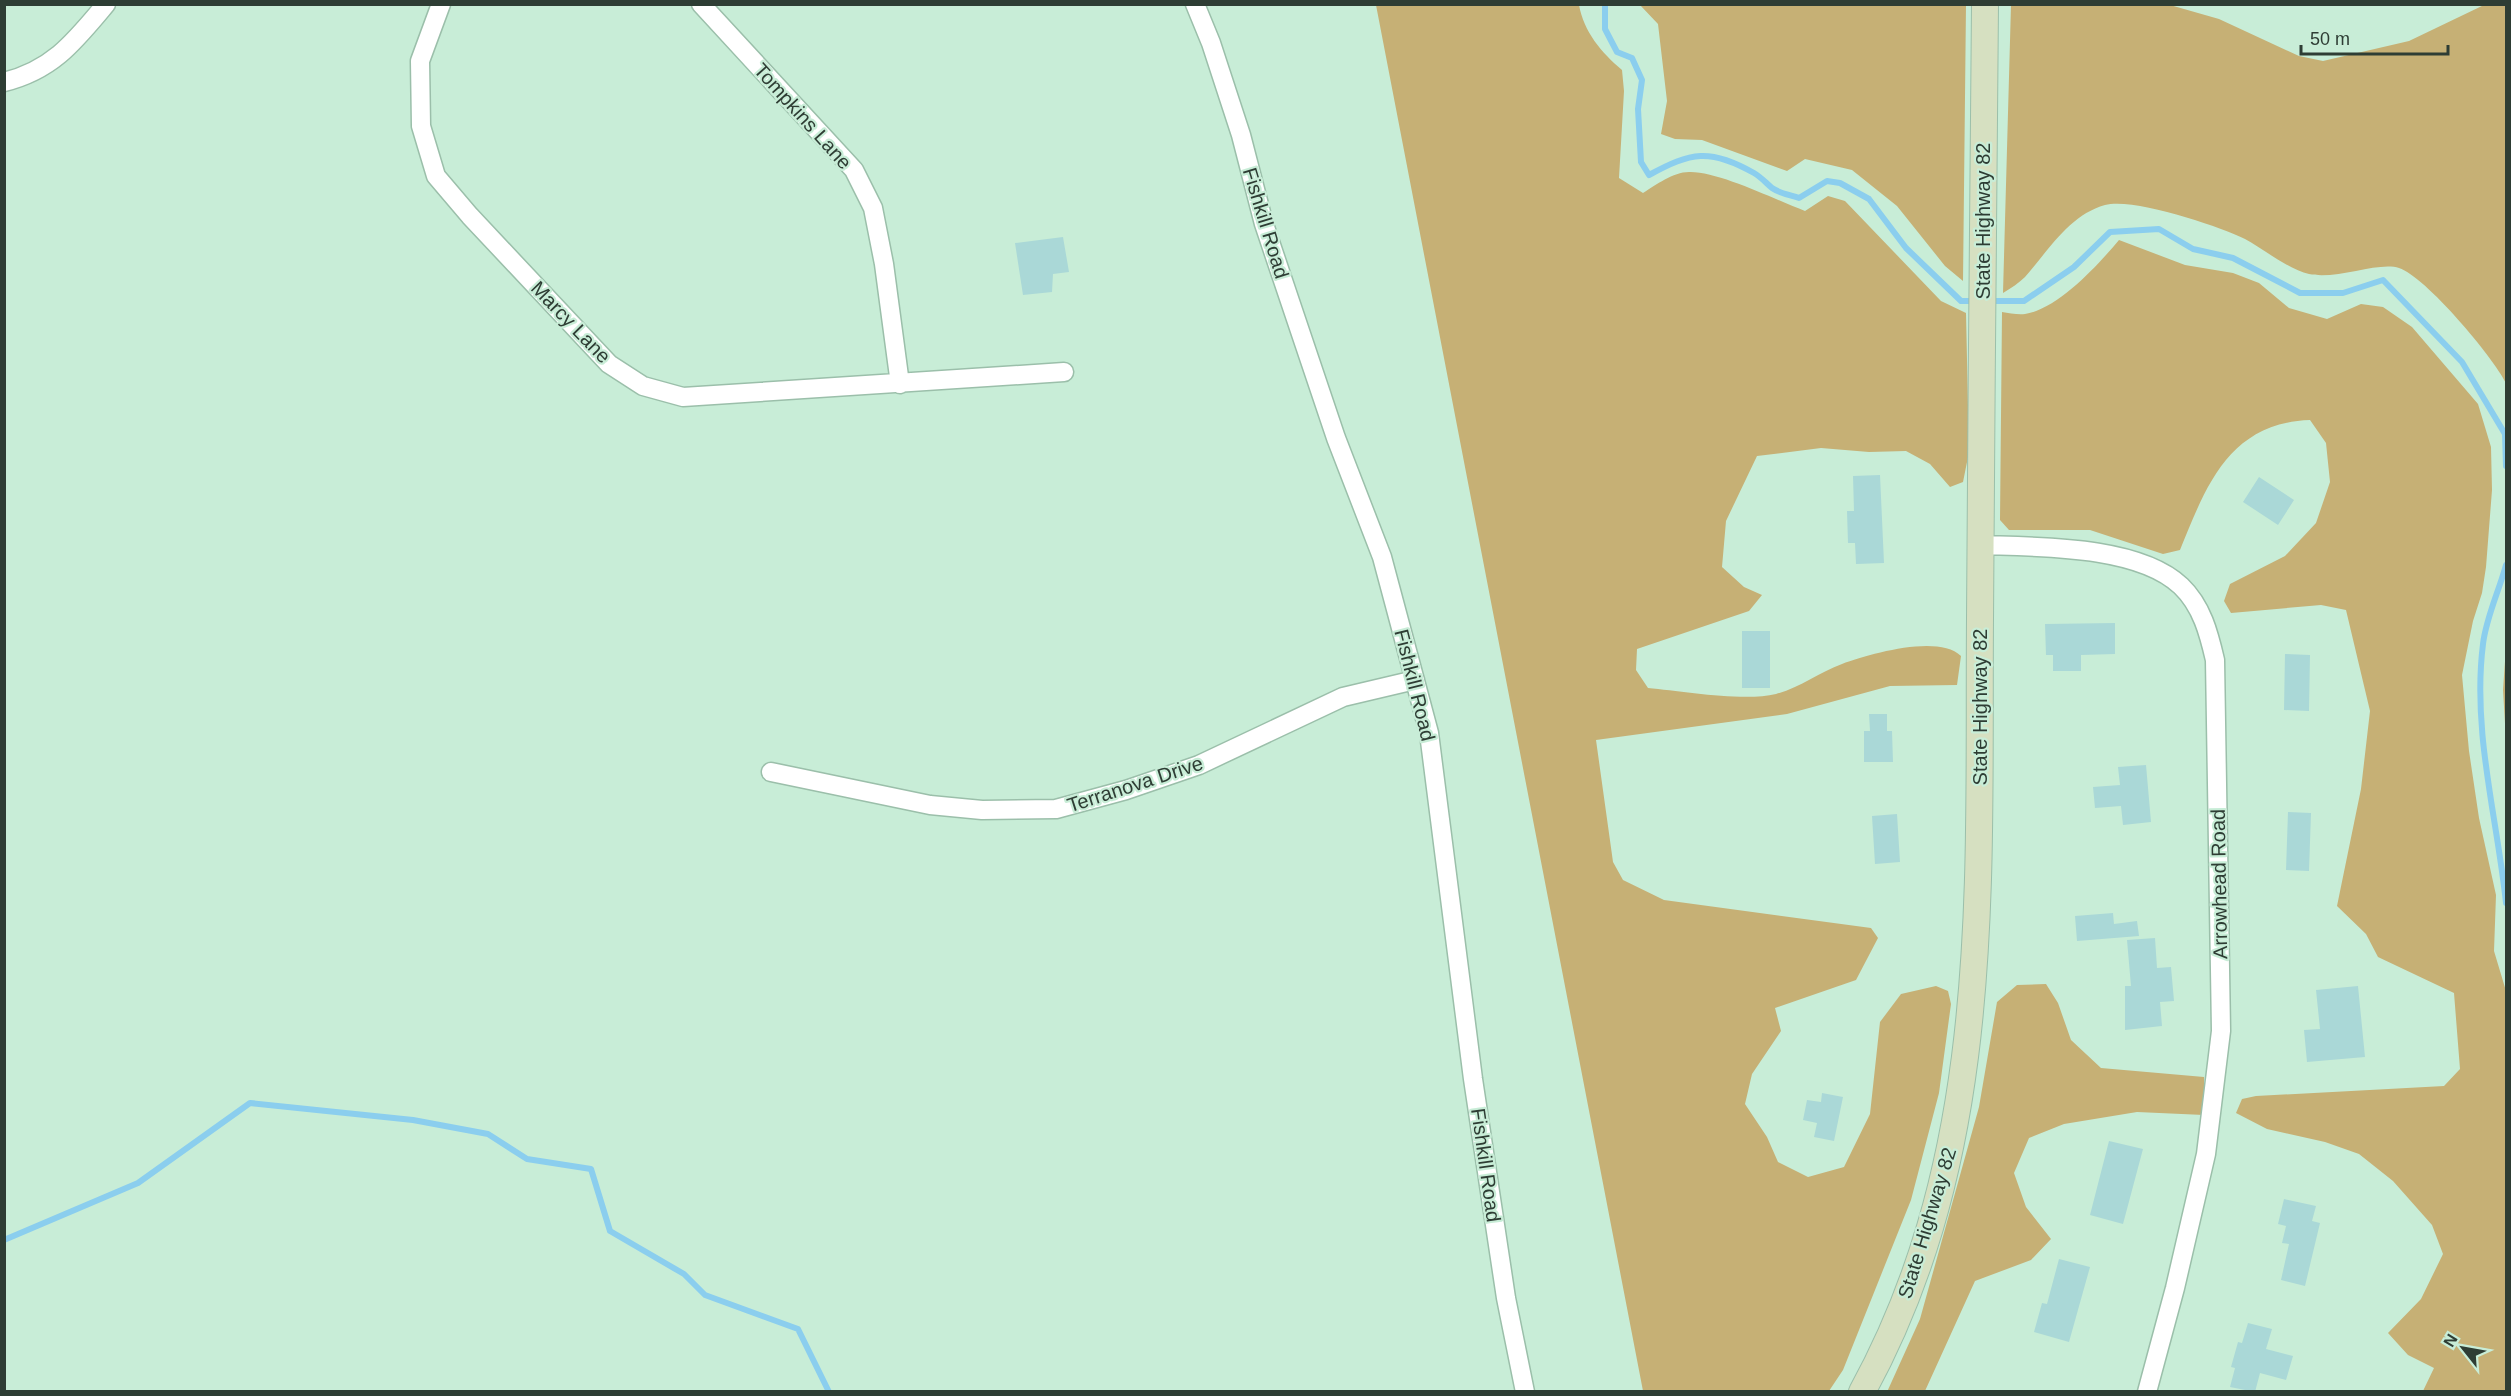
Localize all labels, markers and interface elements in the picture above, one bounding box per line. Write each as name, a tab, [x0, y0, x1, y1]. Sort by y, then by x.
scale bar	[2301, 18, 2448, 56]
text: 50 m	[2310, 29, 2350, 49]
street label: Tompkins Lane	[750, 59, 856, 173]
street label: State Highway 82	[1972, 143, 1994, 299]
street label: Fishkill Road	[1239, 165, 1293, 281]
street label: Marcy Lane	[527, 277, 615, 367]
street label: Fishkill Road	[1390, 627, 1440, 743]
street label: State Highway 82	[1969, 629, 1991, 785]
street label: Terranova Drive	[1064, 752, 1206, 816]
street label: Arrowhead Road	[2207, 809, 2231, 959]
street label: Fishkill Road	[1467, 1107, 1505, 1223]
street label: State Highway 82	[1894, 1145, 1960, 1301]
north arrow	[2433, 1318, 2493, 1378]
text: N	[2440, 1331, 2461, 1350]

